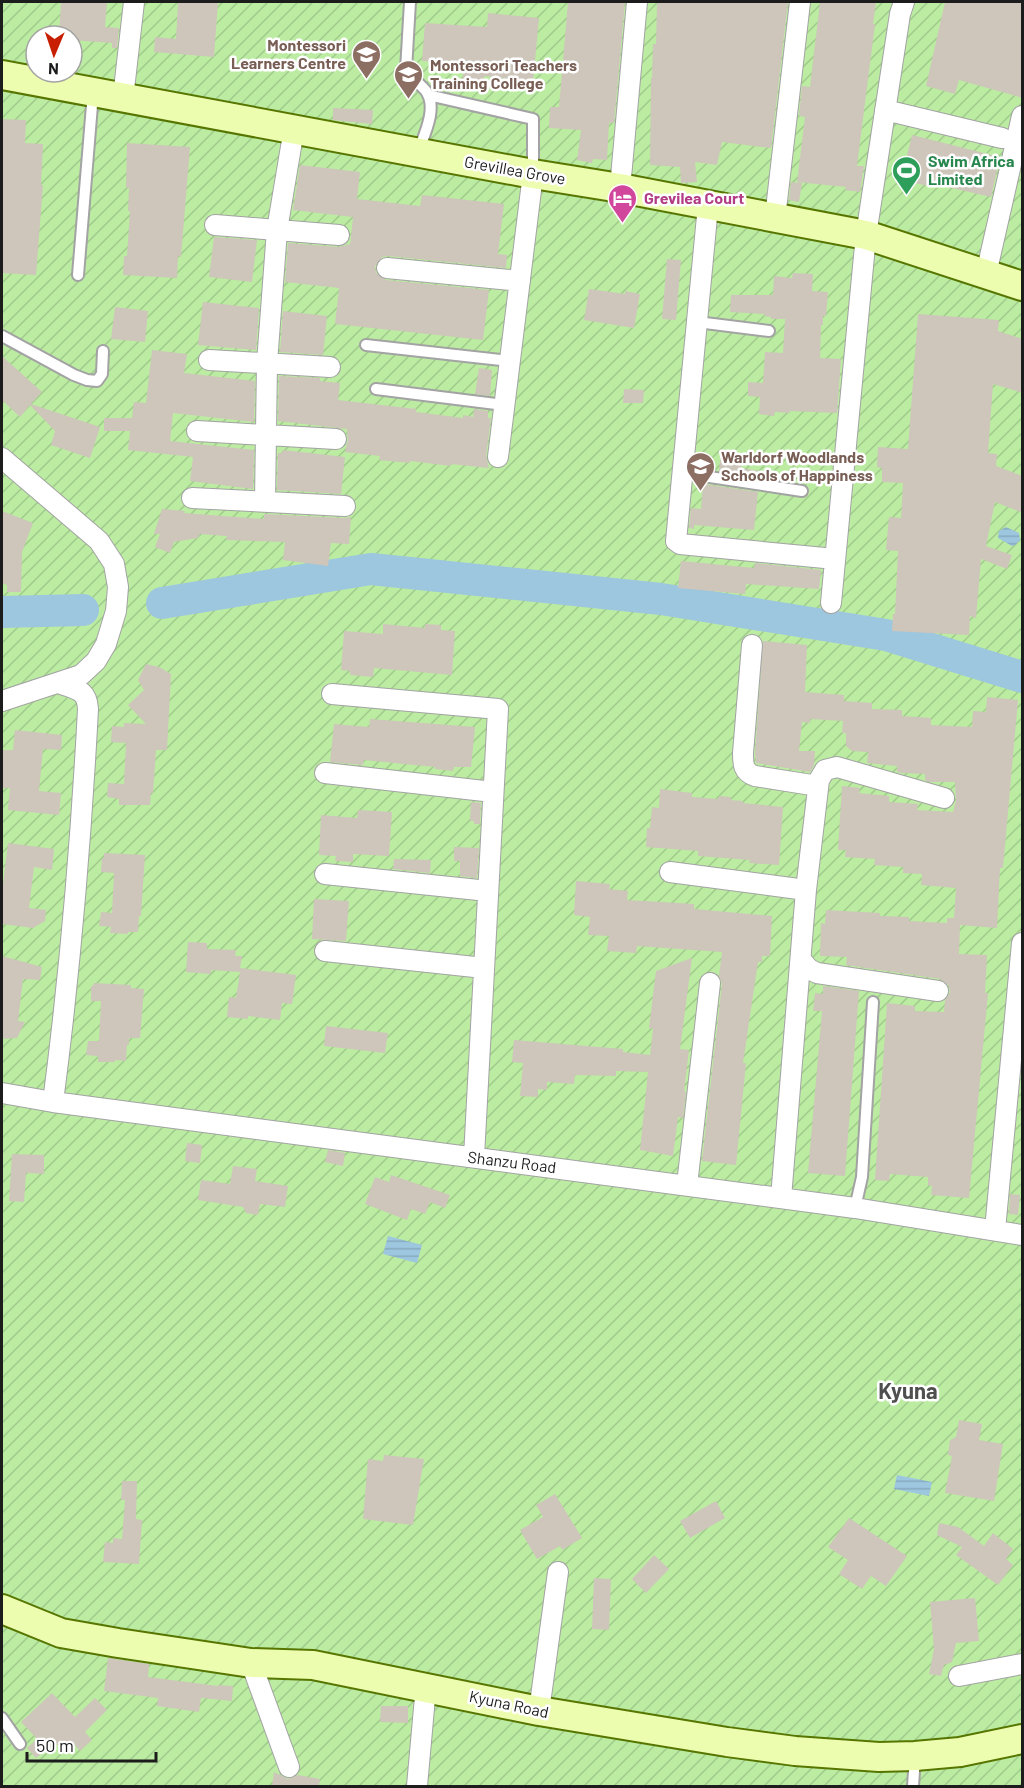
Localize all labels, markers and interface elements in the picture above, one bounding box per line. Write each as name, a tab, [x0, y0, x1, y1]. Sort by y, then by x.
north arrow	[24, 24, 84, 84]
place label: Montessori Learners Centre	[231, 35, 346, 72]
school or university icon: Montessori Learners Centre	[351, 38, 383, 80]
place label: Montessori Teachers Training College	[430, 55, 577, 92]
school or university icon: Montessori Teachers Training College	[393, 58, 425, 100]
text: N	[48, 60, 59, 79]
street label: Grevillea Grove	[463, 151, 567, 188]
place label: Swim Africa Limited	[928, 151, 1014, 188]
sports icon: Swim Africa Limited	[891, 154, 923, 196]
hotel icon: Grevilea Court	[607, 182, 639, 224]
place label: Grevilea Court	[644, 188, 744, 207]
place label: Warldorf Woodlands Schools of Happiness	[721, 447, 873, 484]
school or university icon: Warldorf Woodlands Schools of Happiness	[684, 450, 716, 492]
street label: Shanzu Road	[467, 1147, 557, 1176]
district label: Kyuna	[878, 1377, 938, 1403]
street label: Kyuna Road	[468, 1686, 551, 1721]
scale bar	[27, 1725, 156, 1763]
text: 50 m	[36, 1734, 74, 1756]

